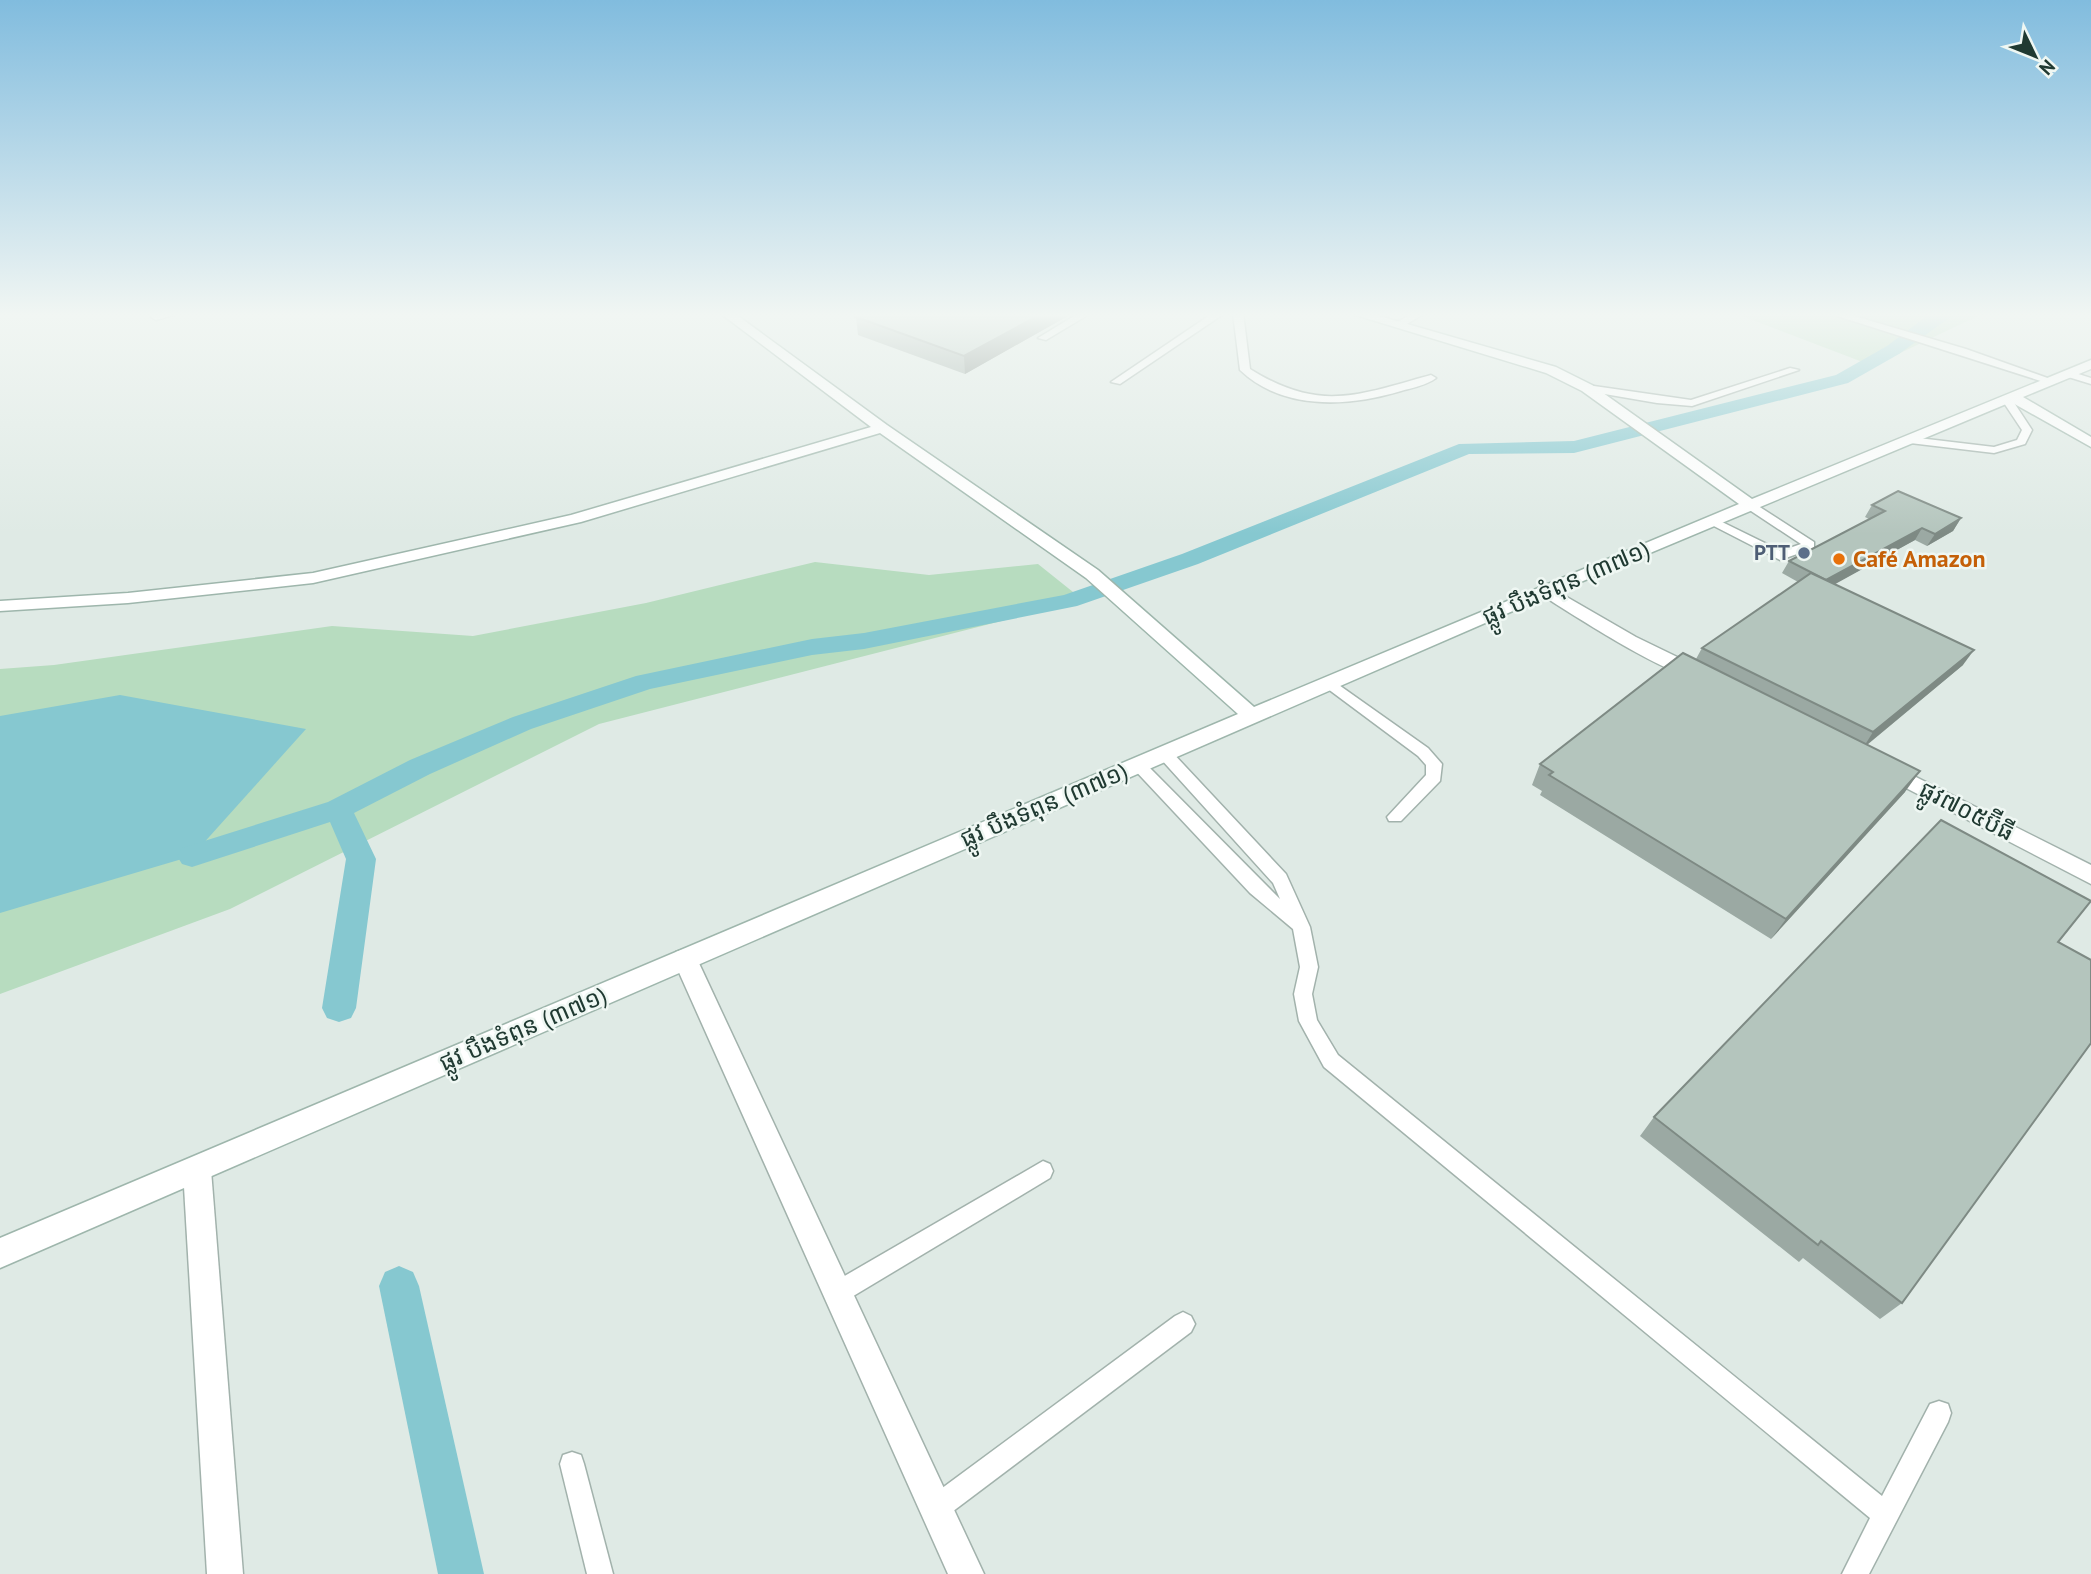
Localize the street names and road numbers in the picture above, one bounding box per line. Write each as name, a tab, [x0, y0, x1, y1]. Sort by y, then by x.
street label: ផ្លូវ បឹងទំពុន (៣៧១)	[1477, 533, 1657, 638]
street label: ផ្លូវ បឹងទំពុន (៣៧១)	[955, 755, 1135, 860]
street label: ផ្លូវ៧០៥ប៊ីធី	[1911, 773, 2020, 854]
street label: ផ្លូវ បឹងទំពុន (៣៧១)	[434, 979, 614, 1084]

